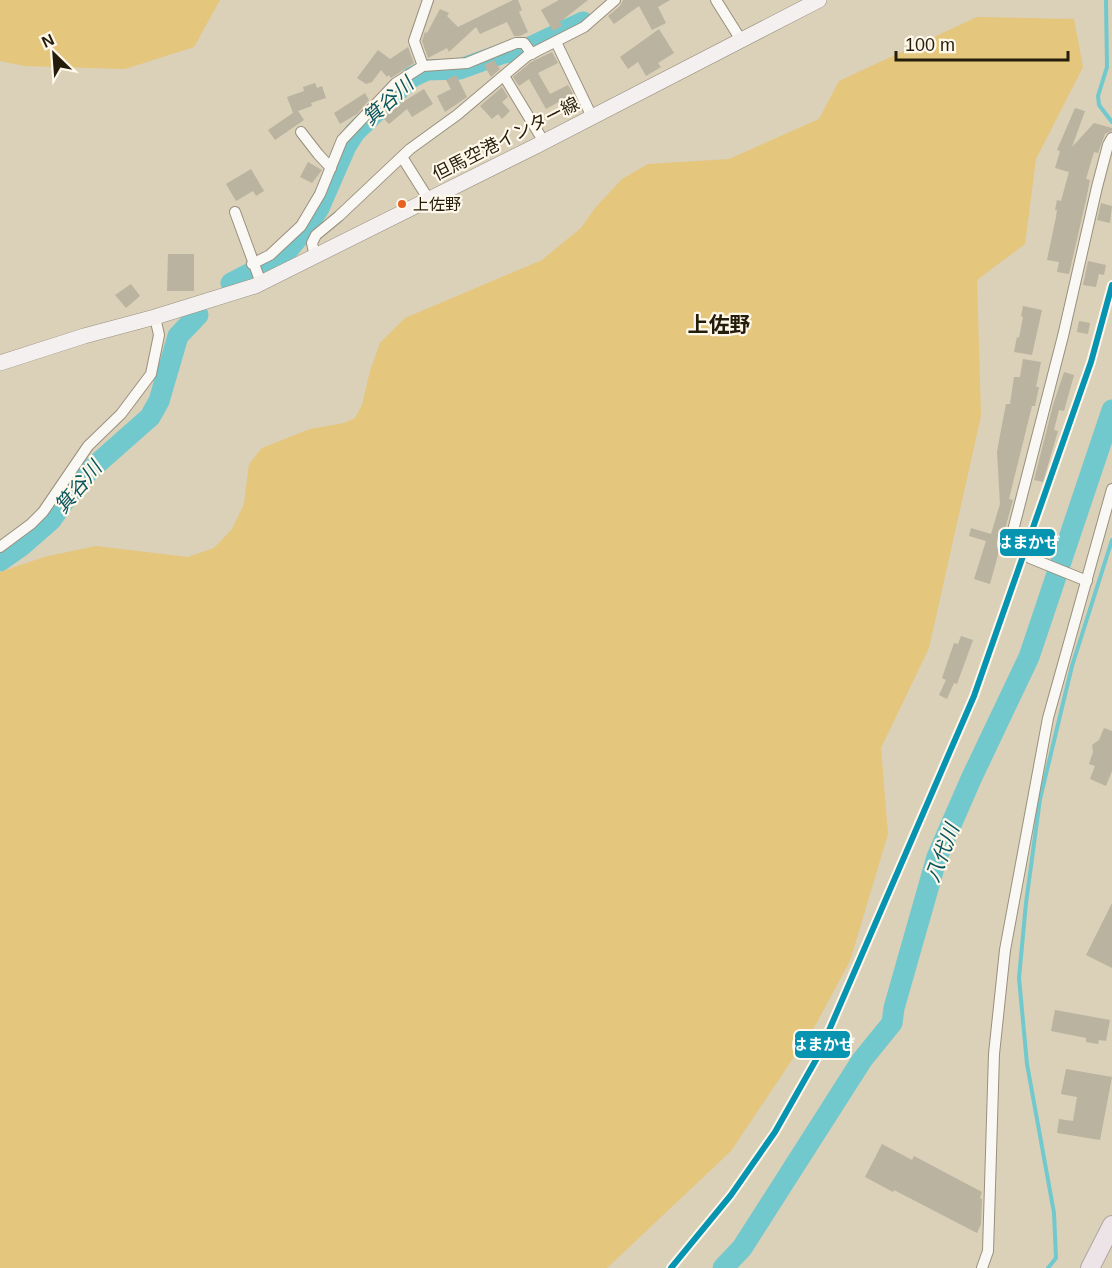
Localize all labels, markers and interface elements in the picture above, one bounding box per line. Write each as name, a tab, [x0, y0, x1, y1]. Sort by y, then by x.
north arrow	[24, 24, 84, 84]
scale bar	[896, 24, 1068, 62]
text: N	[39, 31, 57, 51]
text: 100 m	[905, 35, 955, 55]
water label: 箕谷川	[358, 71, 419, 129]
street label: 但馬空港インター線	[429, 93, 583, 185]
place label: 上佐野	[413, 196, 461, 213]
marker: 上佐野	[396, 198, 408, 210]
district label: 上佐野	[688, 313, 751, 336]
water label: 箕谷川	[50, 455, 107, 517]
line badge: はまかぜ	[999, 528, 1056, 557]
text: はまかぜ	[996, 534, 1060, 551]
water label: 八代川	[921, 819, 964, 885]
line badge: はまかぜ	[794, 1030, 851, 1059]
text: はまかぜ	[791, 1036, 855, 1053]

